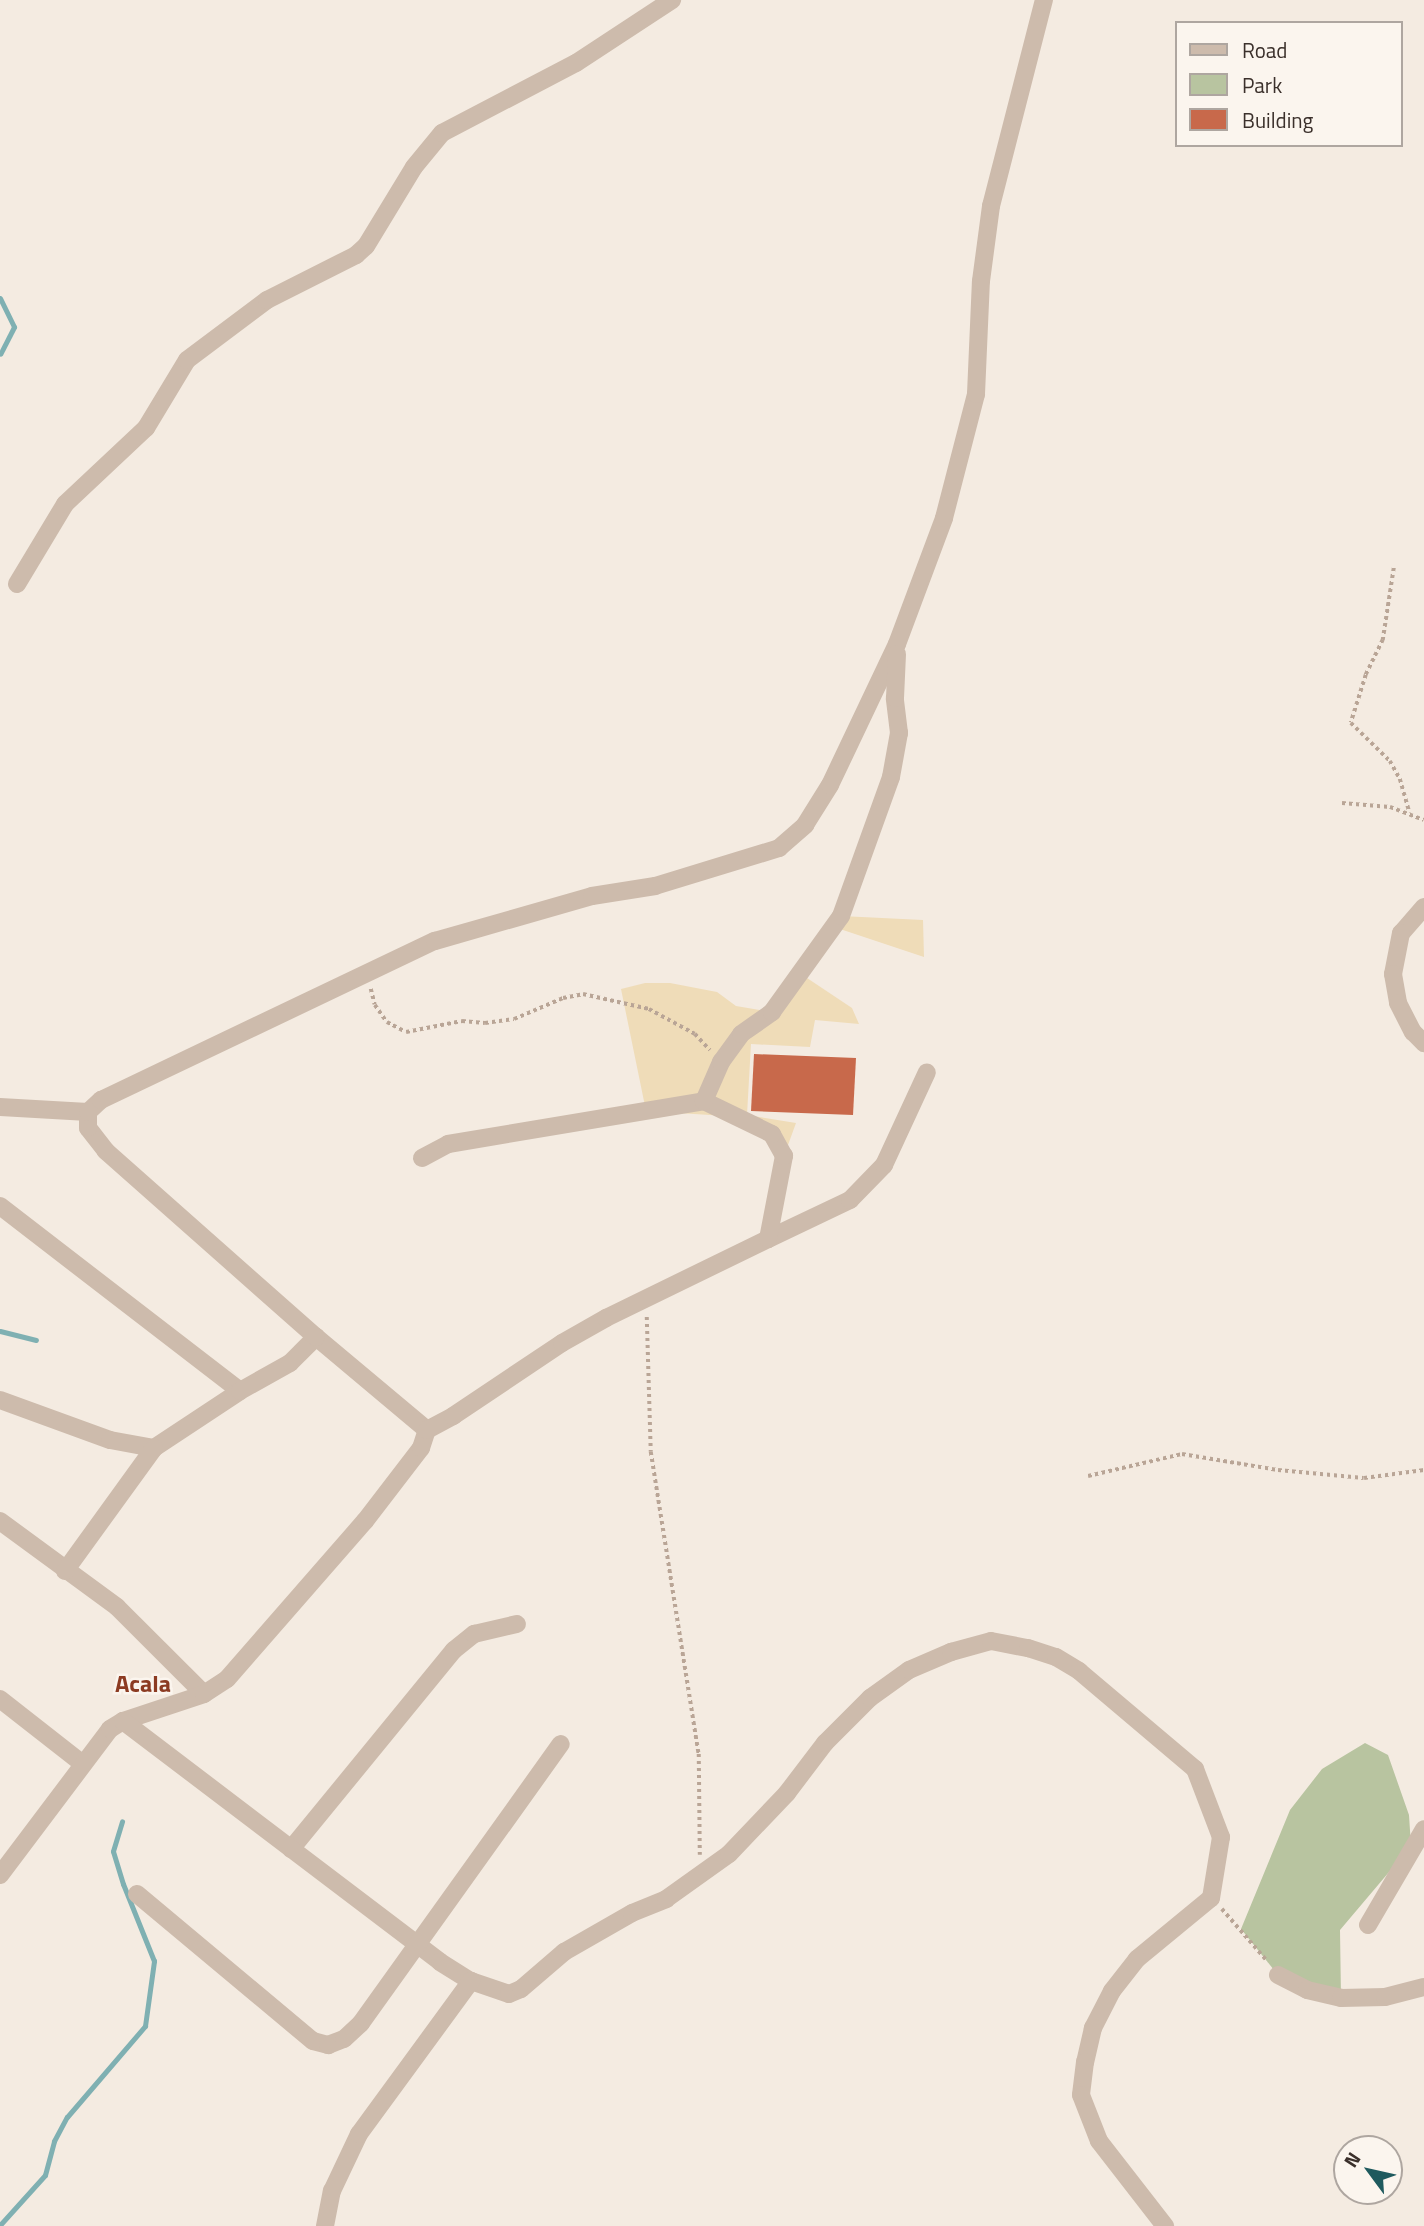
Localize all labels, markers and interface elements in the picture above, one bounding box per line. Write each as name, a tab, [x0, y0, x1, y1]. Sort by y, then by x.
legend	[1176, 21, 1403, 147]
text: Road	[1242, 34, 1287, 66]
text: Park	[1242, 69, 1282, 101]
text: Building	[1242, 104, 1313, 136]
district label: Acala	[115, 1670, 171, 1698]
north arrow	[1333, 2135, 1403, 2205]
text: N	[1336, 2146, 1367, 2173]

